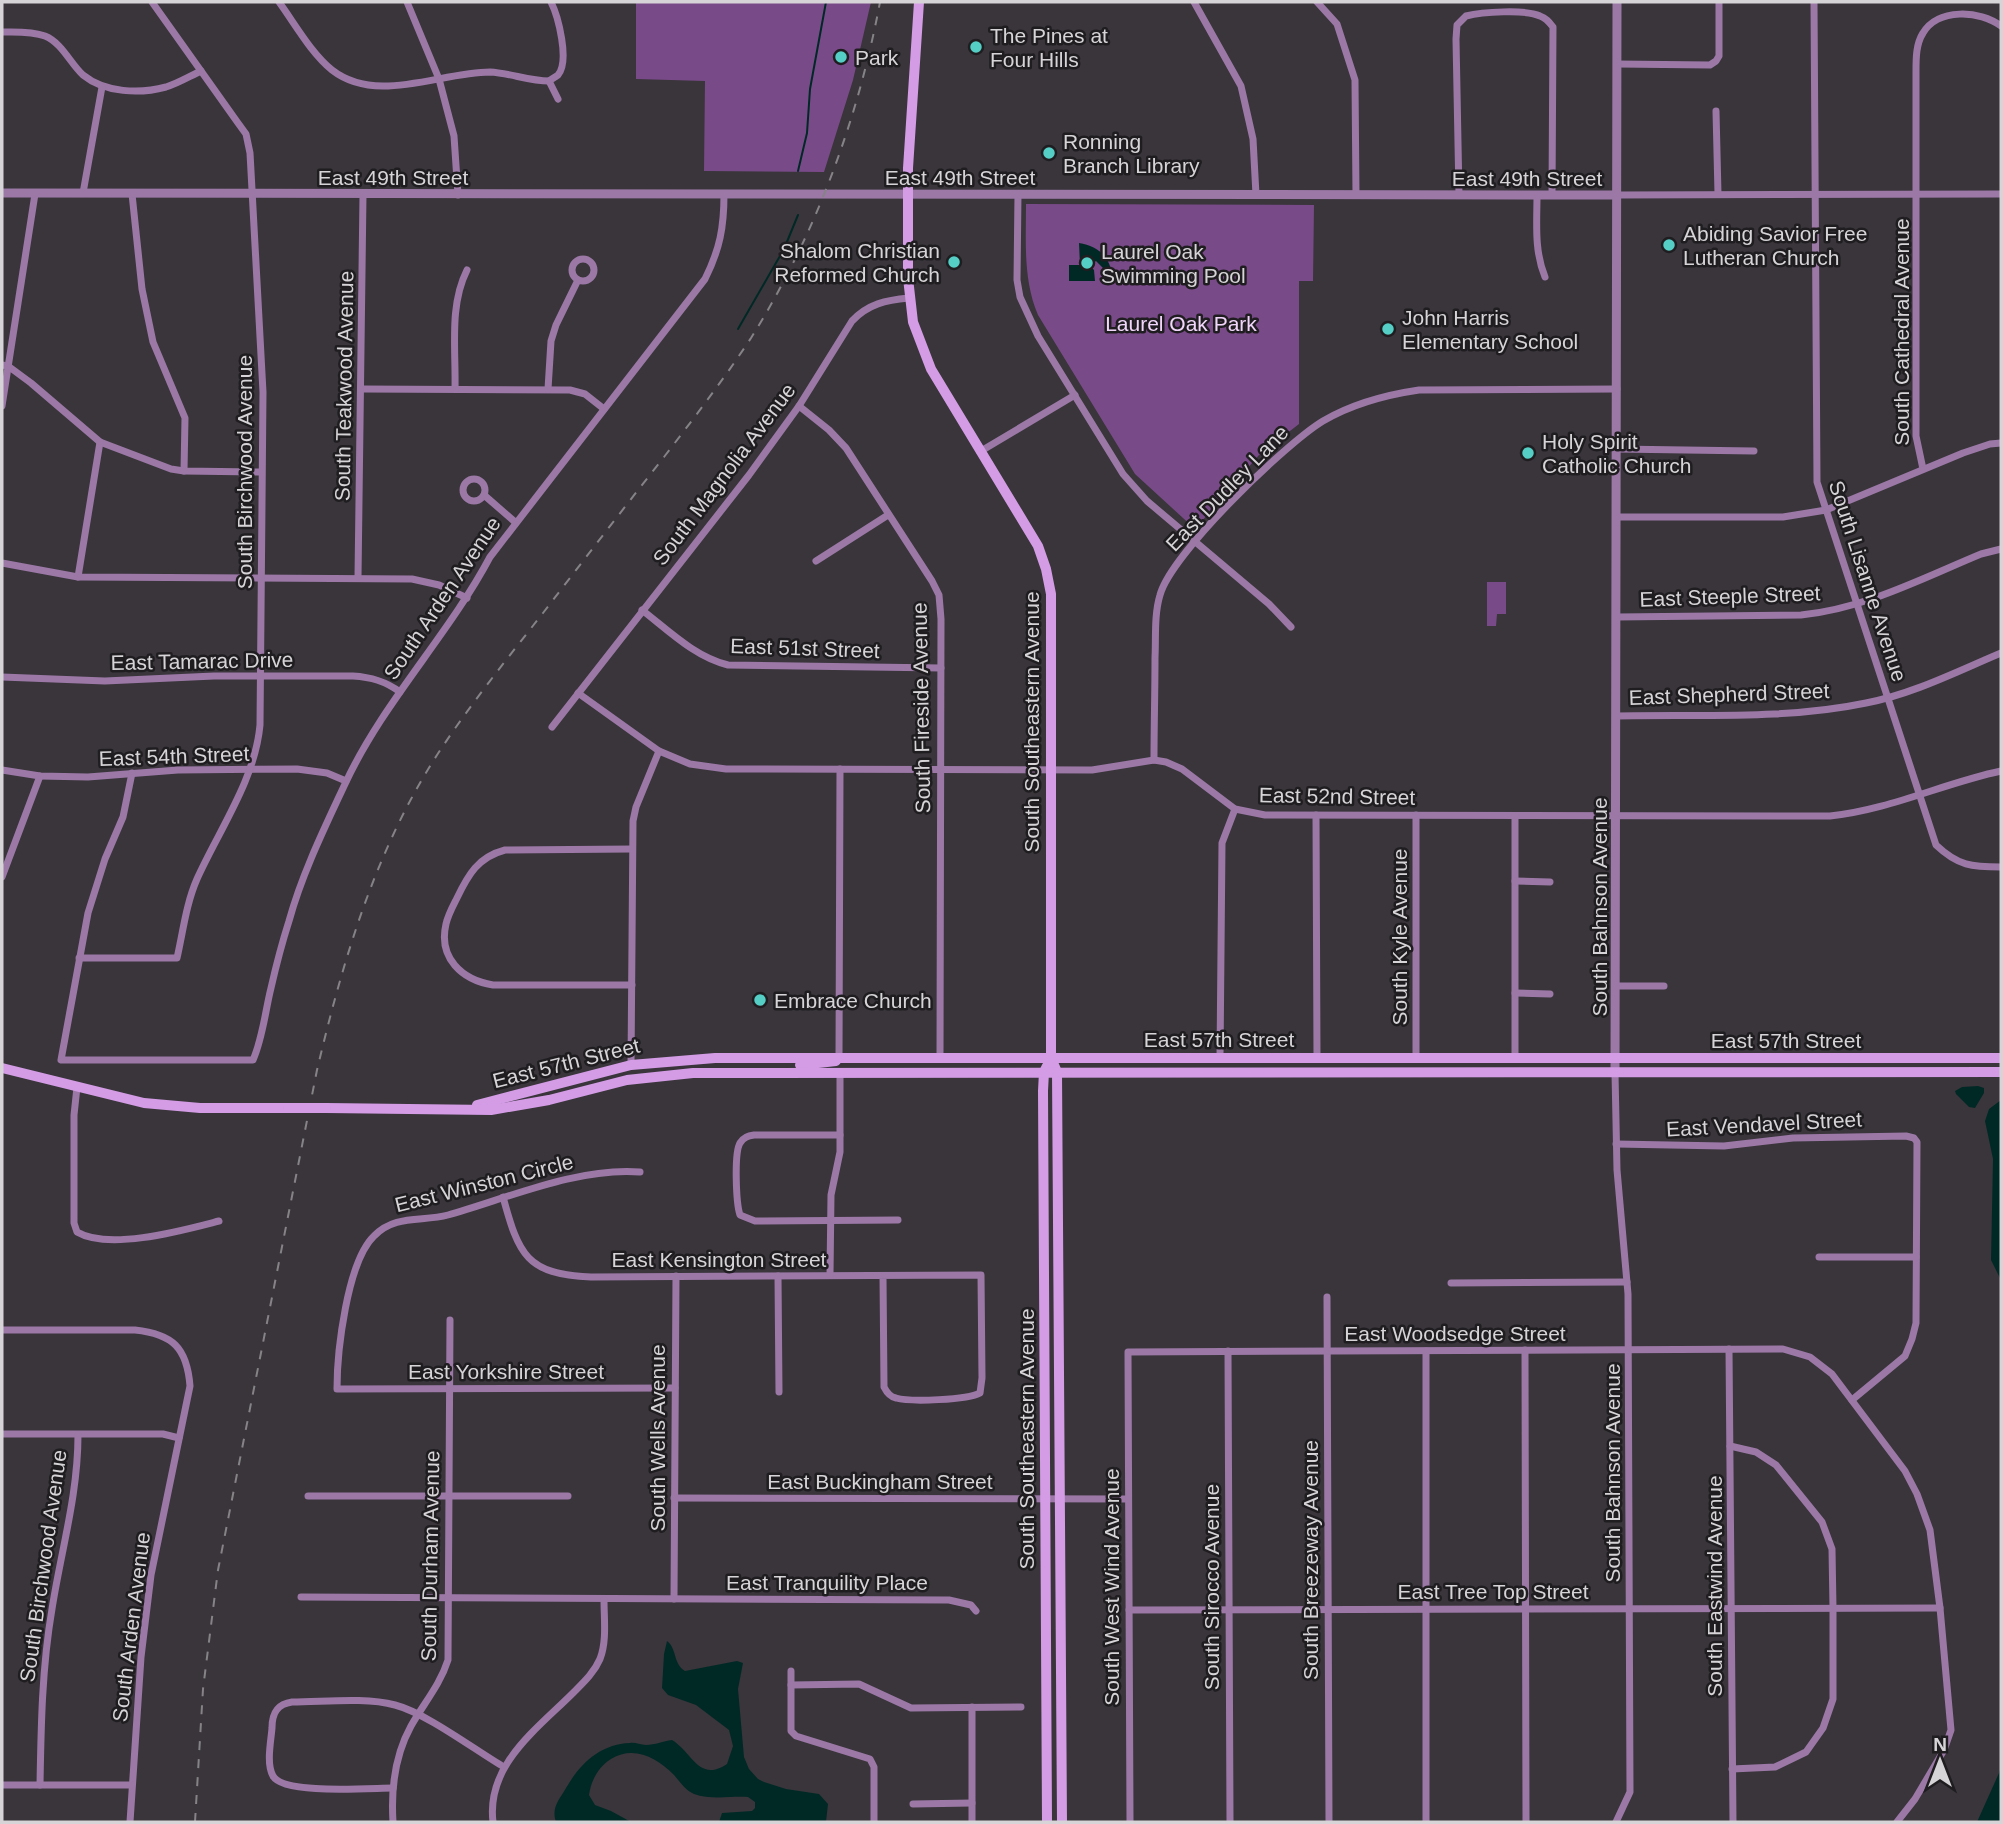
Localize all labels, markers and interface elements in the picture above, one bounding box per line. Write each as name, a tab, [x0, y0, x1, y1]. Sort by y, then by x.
place label: The Pines at Four Hills	[990, 24, 1108, 71]
marker: The Pines at Four Hills	[968, 39, 984, 55]
place label: Park	[855, 46, 899, 69]
marker: Park	[833, 49, 849, 65]
place label: Ronning Branch Library	[1063, 130, 1200, 177]
marker: Ronning Branch Library	[1041, 145, 1057, 161]
street label: East 49th Street	[318, 166, 468, 189]
street label: East 49th Street	[885, 166, 1035, 189]
street label: East 49th Street	[1452, 167, 1602, 190]
street label: South Cathedral Avenue	[1890, 218, 1913, 446]
place label: Abiding Savior Free Lutheran Church	[1683, 222, 1867, 269]
marker: Abiding Savior Free Lutheran Church	[1661, 237, 1677, 253]
place label: Shalom Christian Reformed Church	[774, 239, 940, 286]
place label: Laurel Oak Swimming Pool	[1101, 240, 1246, 287]
marker: Shalom Christian Reformed Church	[946, 254, 962, 270]
marker: Laurel Oak Swimming Pool	[1079, 255, 1095, 271]
street label: South Teakwood Avenue	[330, 271, 358, 501]
place label: John Harris Elementary School	[1402, 306, 1578, 353]
park label: Laurel Oak Park	[1105, 312, 1257, 335]
marker: John Harris Elementary School	[1380, 321, 1396, 337]
street label: South Birchwood Avenue	[233, 355, 256, 589]
street label: South Magnolia Avenue	[648, 379, 800, 569]
street label: East Dudley Lane	[1161, 420, 1293, 556]
place label: Holy Spirit Catholic Church	[1542, 430, 1691, 477]
marker: Holy Spirit Catholic Church	[1520, 445, 1536, 461]
street label: South Lisanne Avenue	[1825, 478, 1911, 684]
street label: South Arden Avenue	[379, 512, 505, 684]
street label: East Steeple Street	[1639, 581, 1821, 611]
street label: South Southeastern Avenue	[1020, 591, 1043, 853]
street label: South Fireside Avenue	[908, 602, 934, 814]
street label: East 51st Street	[730, 634, 880, 662]
street label: East Tamarac Drive	[110, 648, 294, 674]
street label: East Shepherd Street	[1628, 679, 1830, 709]
street label: East 54th Street	[98, 742, 250, 770]
street label: East 52nd Street	[1259, 783, 1416, 809]
street label: South Bahnson Avenue	[1588, 797, 1611, 1017]
street label: South Kyle Avenue	[1388, 848, 1411, 1026]
place label: Embrace Church	[774, 989, 932, 1012]
marker: Embrace Church	[752, 992, 768, 1008]
street label: East 57th Street	[1144, 1028, 1294, 1051]
street label: East 57th Street	[1711, 1029, 1861, 1052]
street label: East 57th Street	[490, 1034, 642, 1092]
street label: East Vendavel Street	[1665, 1107, 1863, 1141]
street label: East Winston Circle	[392, 1150, 576, 1216]
street label: East Kensington Street	[612, 1248, 827, 1271]
street label: South Southeastern Avenue	[1015, 1308, 1038, 1570]
street label: East Woodsedge Street	[1344, 1322, 1566, 1345]
street label: South Wells Avenue	[646, 1344, 669, 1532]
street label: East Yorkshire Street	[408, 1360, 604, 1383]
street label: South Bahnson Avenue	[1601, 1363, 1624, 1583]
street label: South Breezeway Avenue	[1299, 1440, 1322, 1680]
street label: South Birchwood Avenue	[15, 1448, 71, 1684]
street label: South Durham Avenue	[417, 1450, 443, 1662]
street label: South West Wind Avenue	[1100, 1468, 1123, 1706]
street label: East Buckingham Street	[767, 1470, 993, 1493]
street label: South Eastwind Avenue	[1703, 1475, 1726, 1697]
street label: South Sirocco Avenue	[1200, 1484, 1223, 1690]
street label: South Arden Avenue	[108, 1531, 154, 1723]
street label: East Tranquility Place	[726, 1571, 928, 1594]
street label: East Tree Top Street	[1397, 1580, 1589, 1603]
north arrow	[1905, 1726, 1975, 1796]
text: N	[1933, 1734, 1947, 1755]

